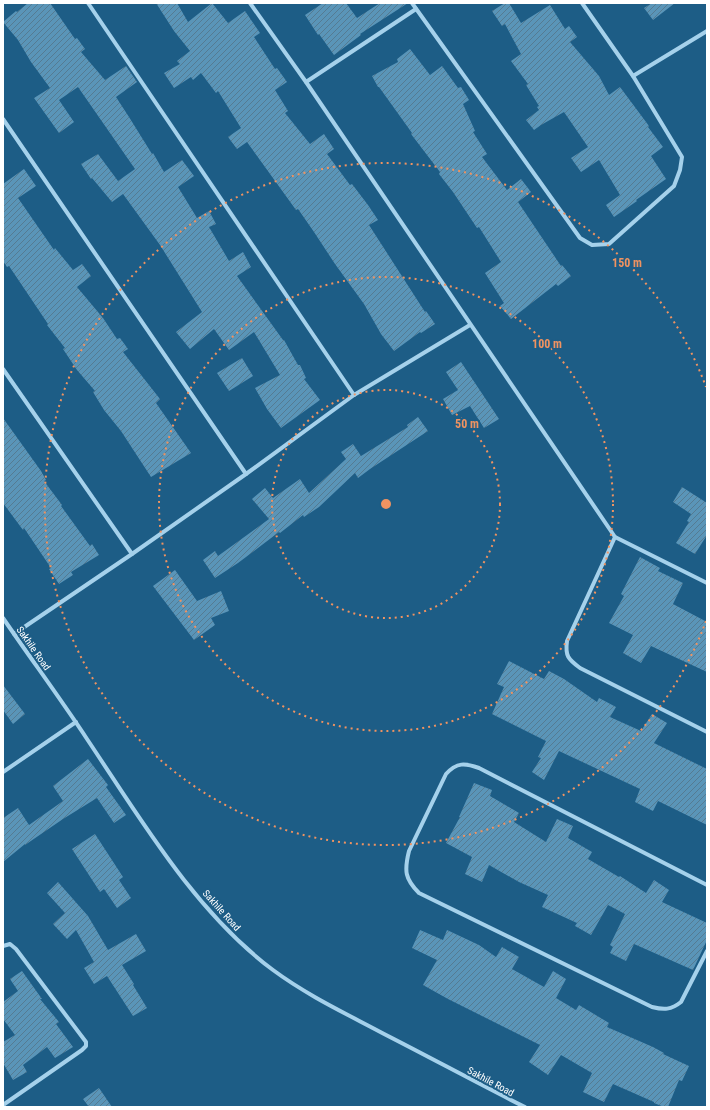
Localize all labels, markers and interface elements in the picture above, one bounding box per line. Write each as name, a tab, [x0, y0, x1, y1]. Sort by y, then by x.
text: 150 m	[612, 256, 642, 270]
text: 100 m	[532, 337, 562, 351]
text: 50 m	[455, 417, 479, 431]
centre of rings	[379, 497, 393, 511]
street label: Sakhile Road	[14, 624, 53, 672]
street label: Sakhile Road	[200, 888, 243, 933]
street label: Sakhile Road	[466, 1065, 516, 1098]

